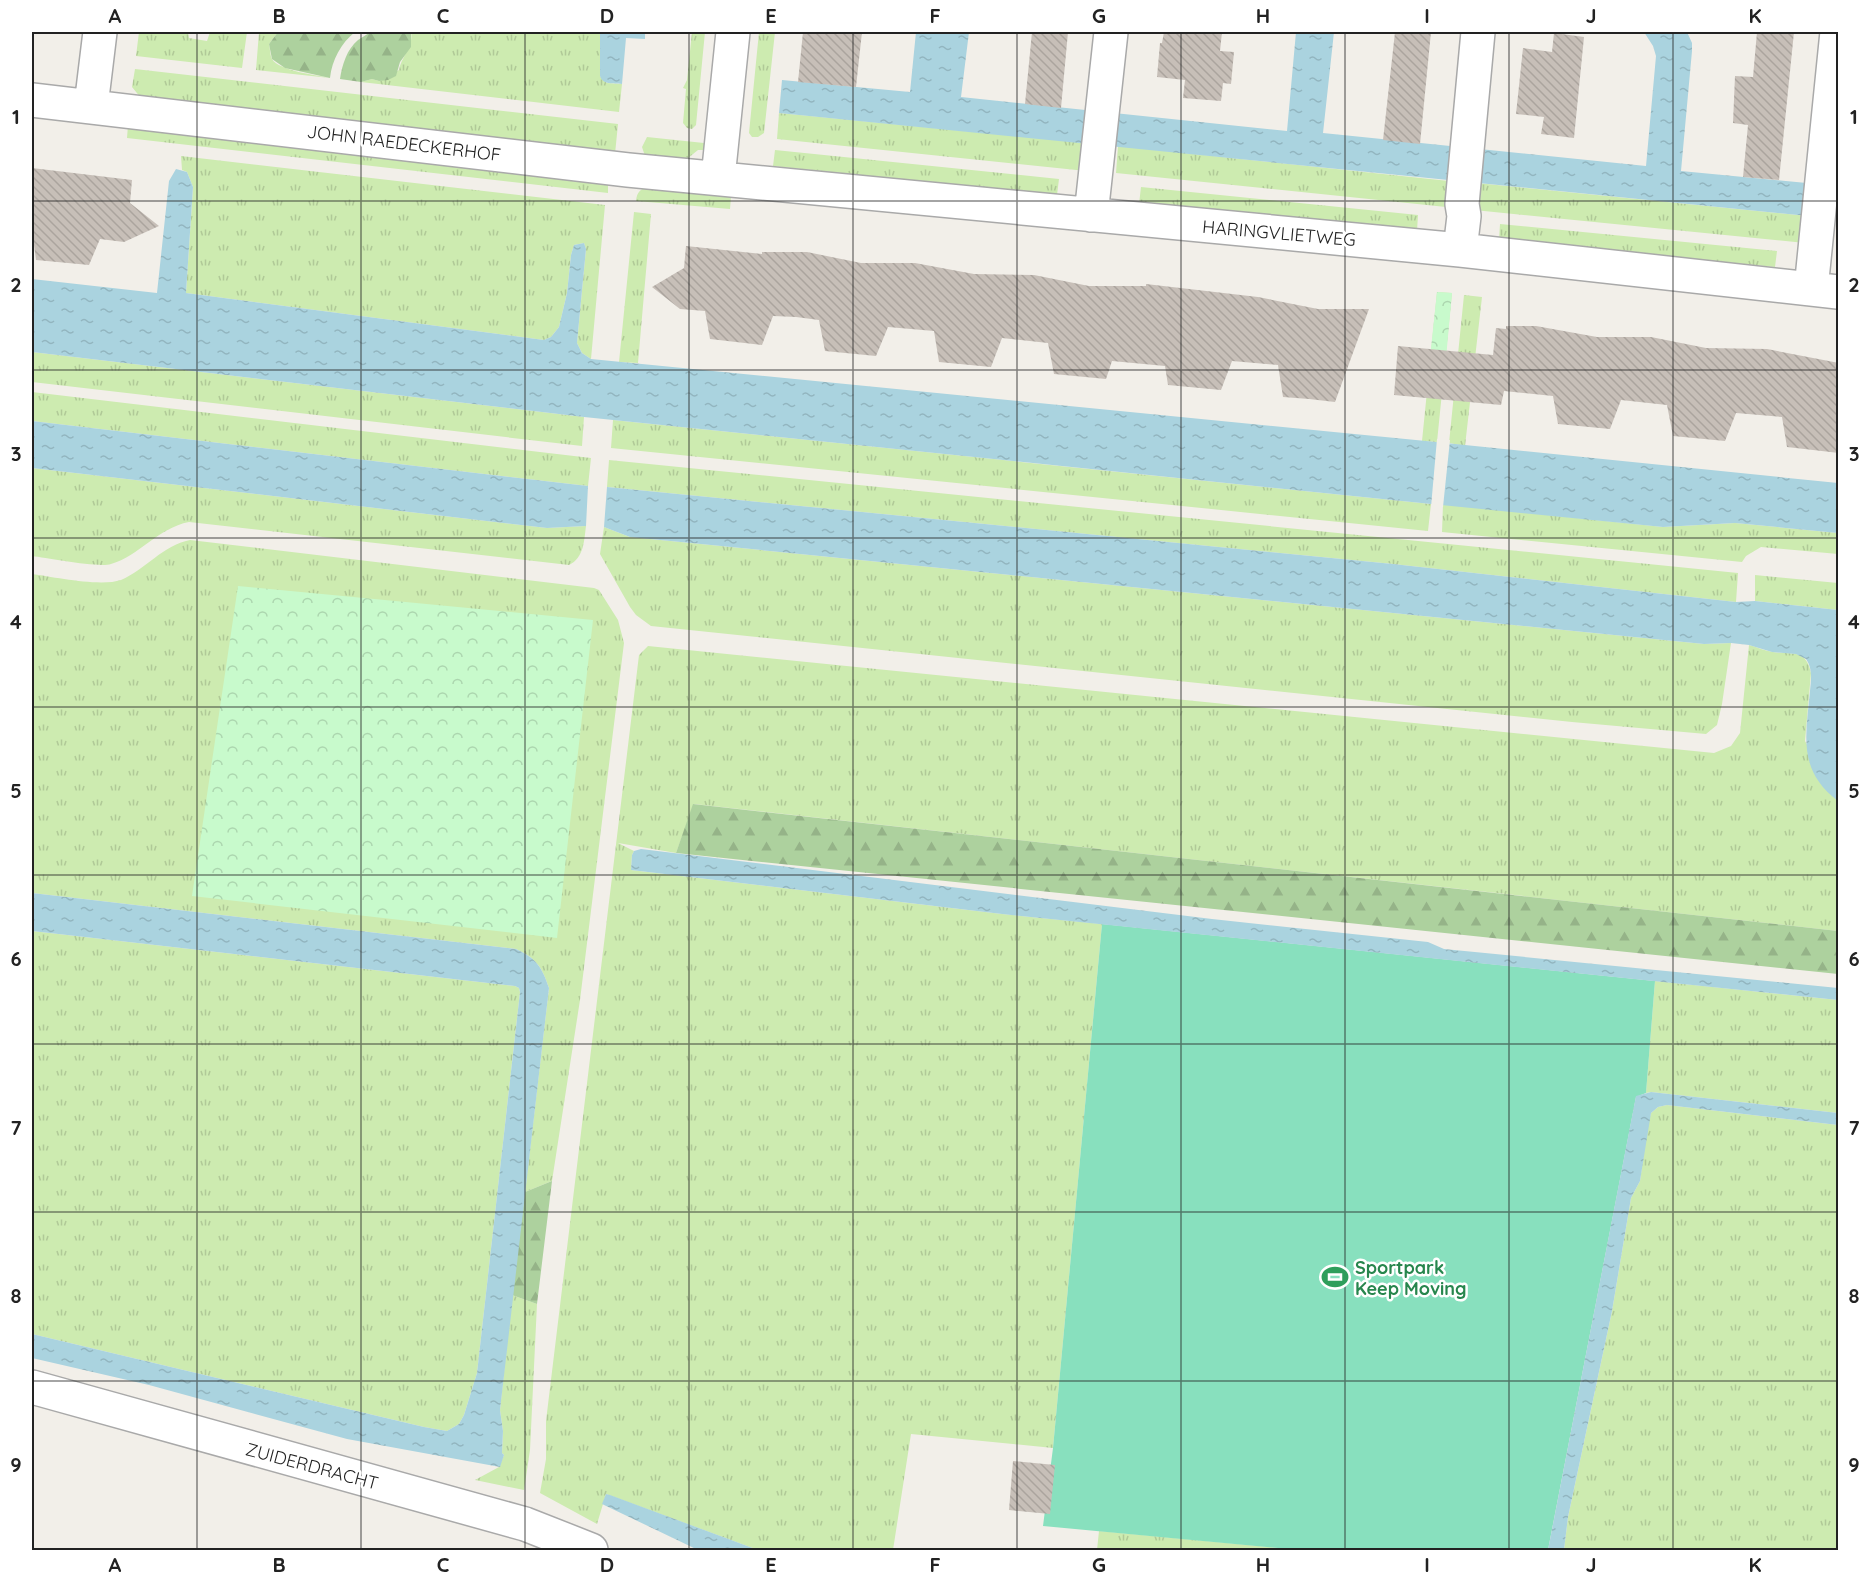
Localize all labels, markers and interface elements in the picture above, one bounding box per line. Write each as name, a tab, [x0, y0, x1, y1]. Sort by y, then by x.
text: A	[109, 3, 122, 28]
text: B	[272, 3, 286, 28]
text: C	[437, 3, 450, 28]
text: D	[600, 3, 614, 28]
text: E	[765, 3, 777, 28]
text: F	[929, 3, 941, 28]
text: G	[1092, 3, 1106, 28]
text: H	[1256, 3, 1270, 28]
text: I	[1424, 3, 1430, 28]
text: J	[1585, 3, 1597, 28]
text: K	[1748, 3, 1762, 28]
text: 1	[12, 104, 20, 129]
text: 1	[1850, 104, 1858, 129]
street label: JOHN RAEDECKERHOF	[306, 120, 502, 166]
street label: HARINGVLIETWEG	[1201, 215, 1357, 251]
text: 2	[10, 272, 22, 297]
text: 2	[1848, 272, 1860, 297]
text: 3	[11, 441, 21, 466]
text: 3	[1849, 441, 1859, 466]
text: 4	[10, 609, 22, 634]
text: 4	[1848, 609, 1860, 634]
text: 5	[10, 778, 22, 803]
text: 5	[1848, 778, 1860, 803]
text: 6	[10, 946, 22, 971]
text: 6	[1848, 946, 1860, 971]
text: 7	[11, 1115, 22, 1140]
text: 7	[1849, 1115, 1860, 1140]
place label: Sportpark Keep Moving	[1355, 1256, 1466, 1300]
sports icon: Sportpark Keep Moving	[1320, 1262, 1350, 1292]
text: 8	[11, 1283, 22, 1308]
text: 8	[1849, 1283, 1860, 1308]
street label: ZUIDERDRACHT	[243, 1437, 381, 1495]
text: 9	[10, 1452, 22, 1477]
text: 9	[1848, 1452, 1860, 1477]
text: A	[109, 1552, 122, 1577]
text: B	[272, 1552, 286, 1577]
text: C	[437, 1552, 450, 1577]
text: D	[600, 1552, 614, 1577]
text: E	[765, 1552, 777, 1577]
text: F	[929, 1552, 941, 1577]
text: G	[1092, 1552, 1106, 1577]
text: H	[1256, 1552, 1270, 1577]
text: I	[1424, 1552, 1430, 1577]
text: J	[1585, 1552, 1597, 1577]
text: K	[1748, 1552, 1762, 1577]

